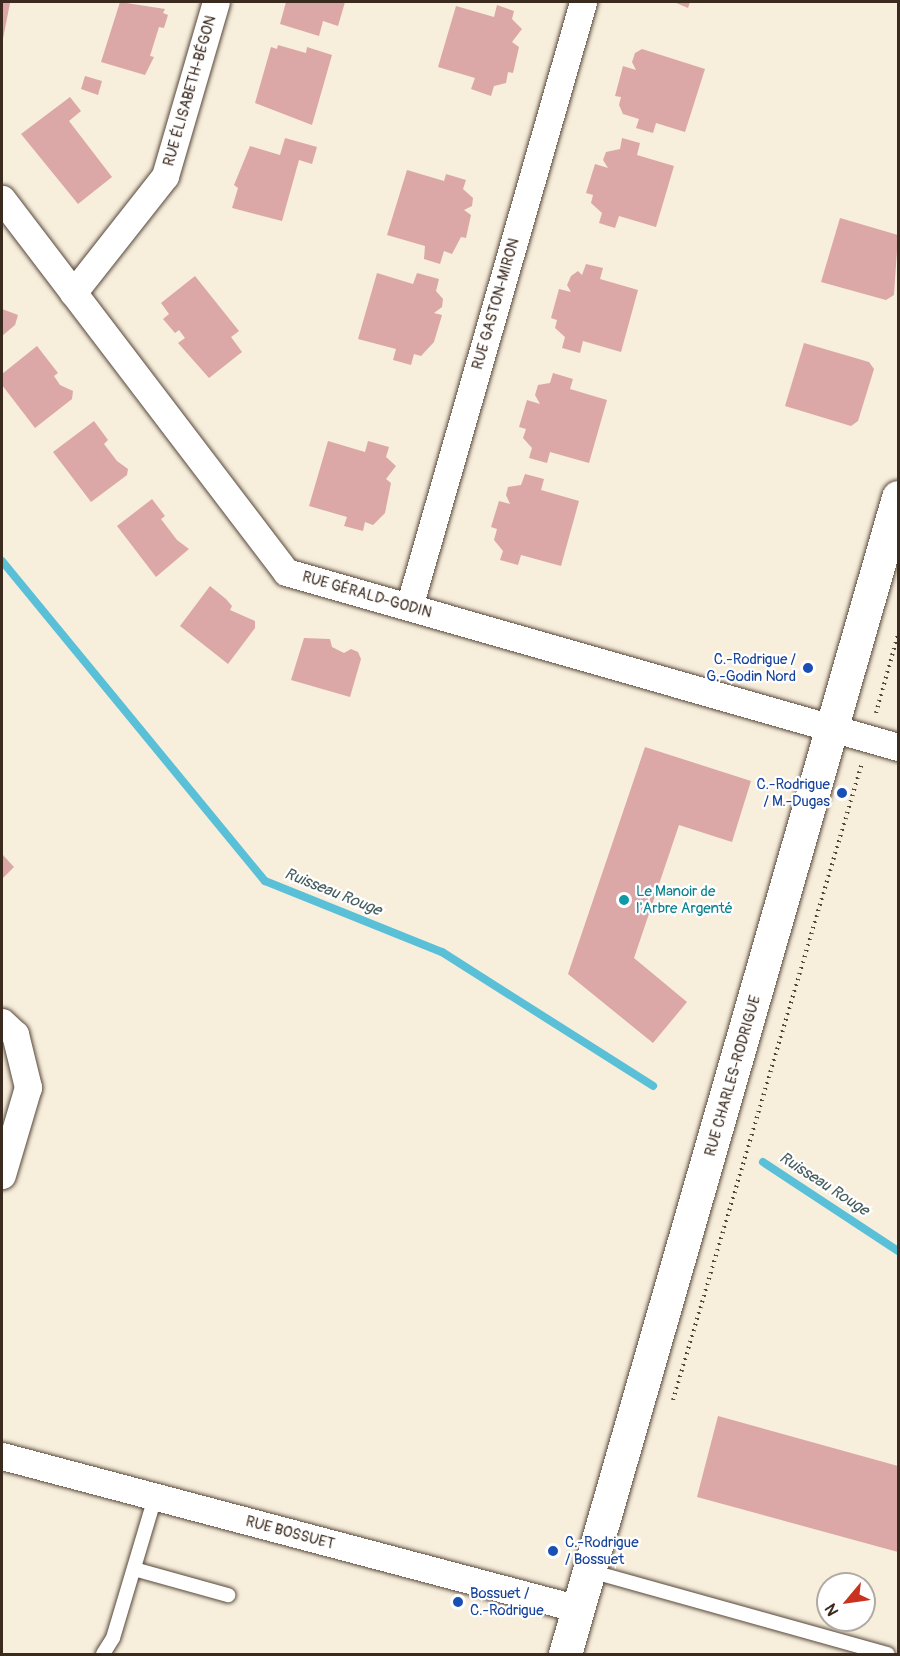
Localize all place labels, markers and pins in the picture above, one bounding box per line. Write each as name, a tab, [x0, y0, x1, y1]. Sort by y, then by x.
place label: C.-Rodrigue / G.-Godin Nord	[706, 650, 796, 685]
marker: C.-Rodrigue / G.-Godin Nord	[801, 661, 815, 675]
place label: C.-Rodrigue / M.-Dugas	[756, 775, 830, 810]
marker: C.-Rodrigue / M.-Dugas	[835, 786, 849, 800]
place label: Le Manoir de l'Arbre Argenté	[636, 882, 733, 917]
marker: Le Manoir de l'Arbre Argenté	[617, 893, 631, 907]
place label: C.-Rodrigue / Bossuet	[565, 1533, 639, 1568]
marker: C.-Rodrigue / Bossuet	[546, 1544, 560, 1558]
place label: Bossuet / C.-Rodrigue	[470, 1584, 544, 1619]
marker: Bossuet / C.-Rodrigue	[451, 1595, 465, 1609]

